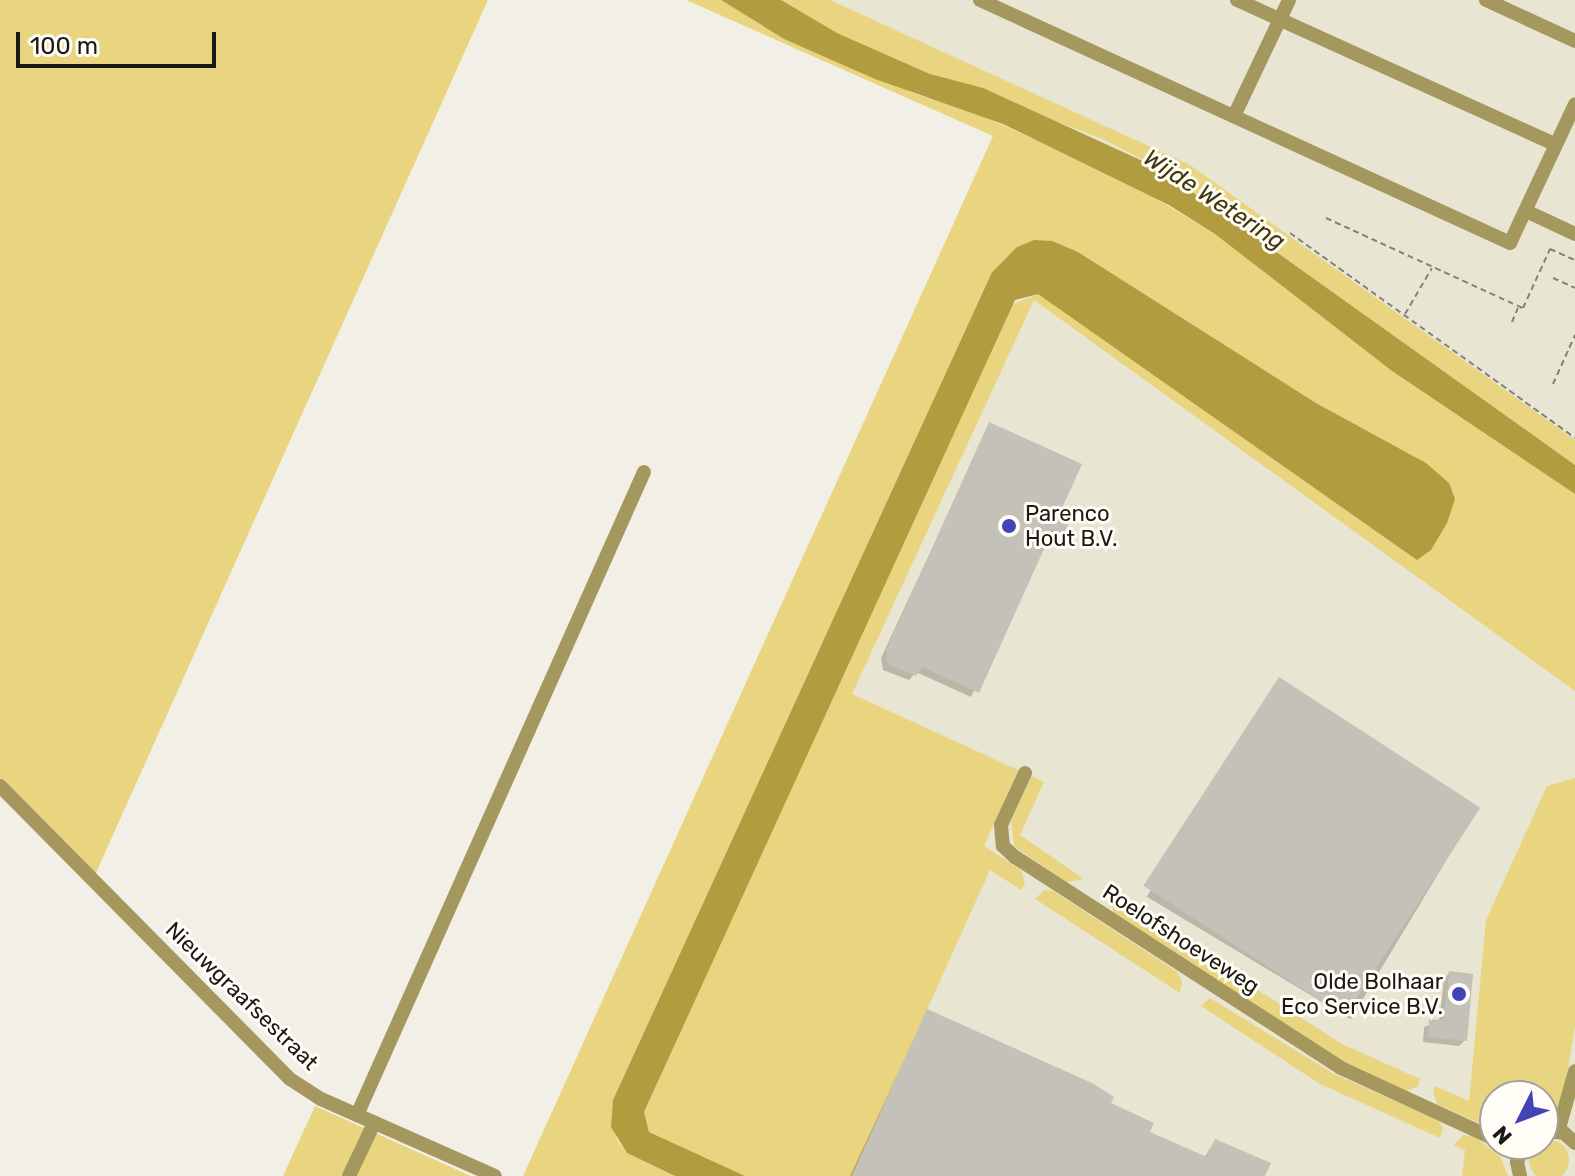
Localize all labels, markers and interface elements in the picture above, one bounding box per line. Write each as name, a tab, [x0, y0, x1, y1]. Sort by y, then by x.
scale bar	[20, 16, 220, 66]
text: 100 m	[30, 32, 98, 60]
water label: Wijde Wetering	[1138, 144, 1290, 256]
place label: Parenco Hout B.V.	[1025, 500, 1118, 552]
marker: Parenco Hout B.V.	[1000, 517, 1018, 535]
street label: Roelofshoeveweg	[1098, 879, 1264, 999]
street label: Nieuwgraafsestraat	[160, 916, 324, 1076]
place label: Olde Bolhaar Eco Service B.V.	[1281, 968, 1443, 1020]
marker: Olde Bolhaar Eco Service B.V.	[1450, 985, 1468, 1003]
north arrow	[1479, 1080, 1559, 1160]
text: N	[1487, 1120, 1518, 1150]

